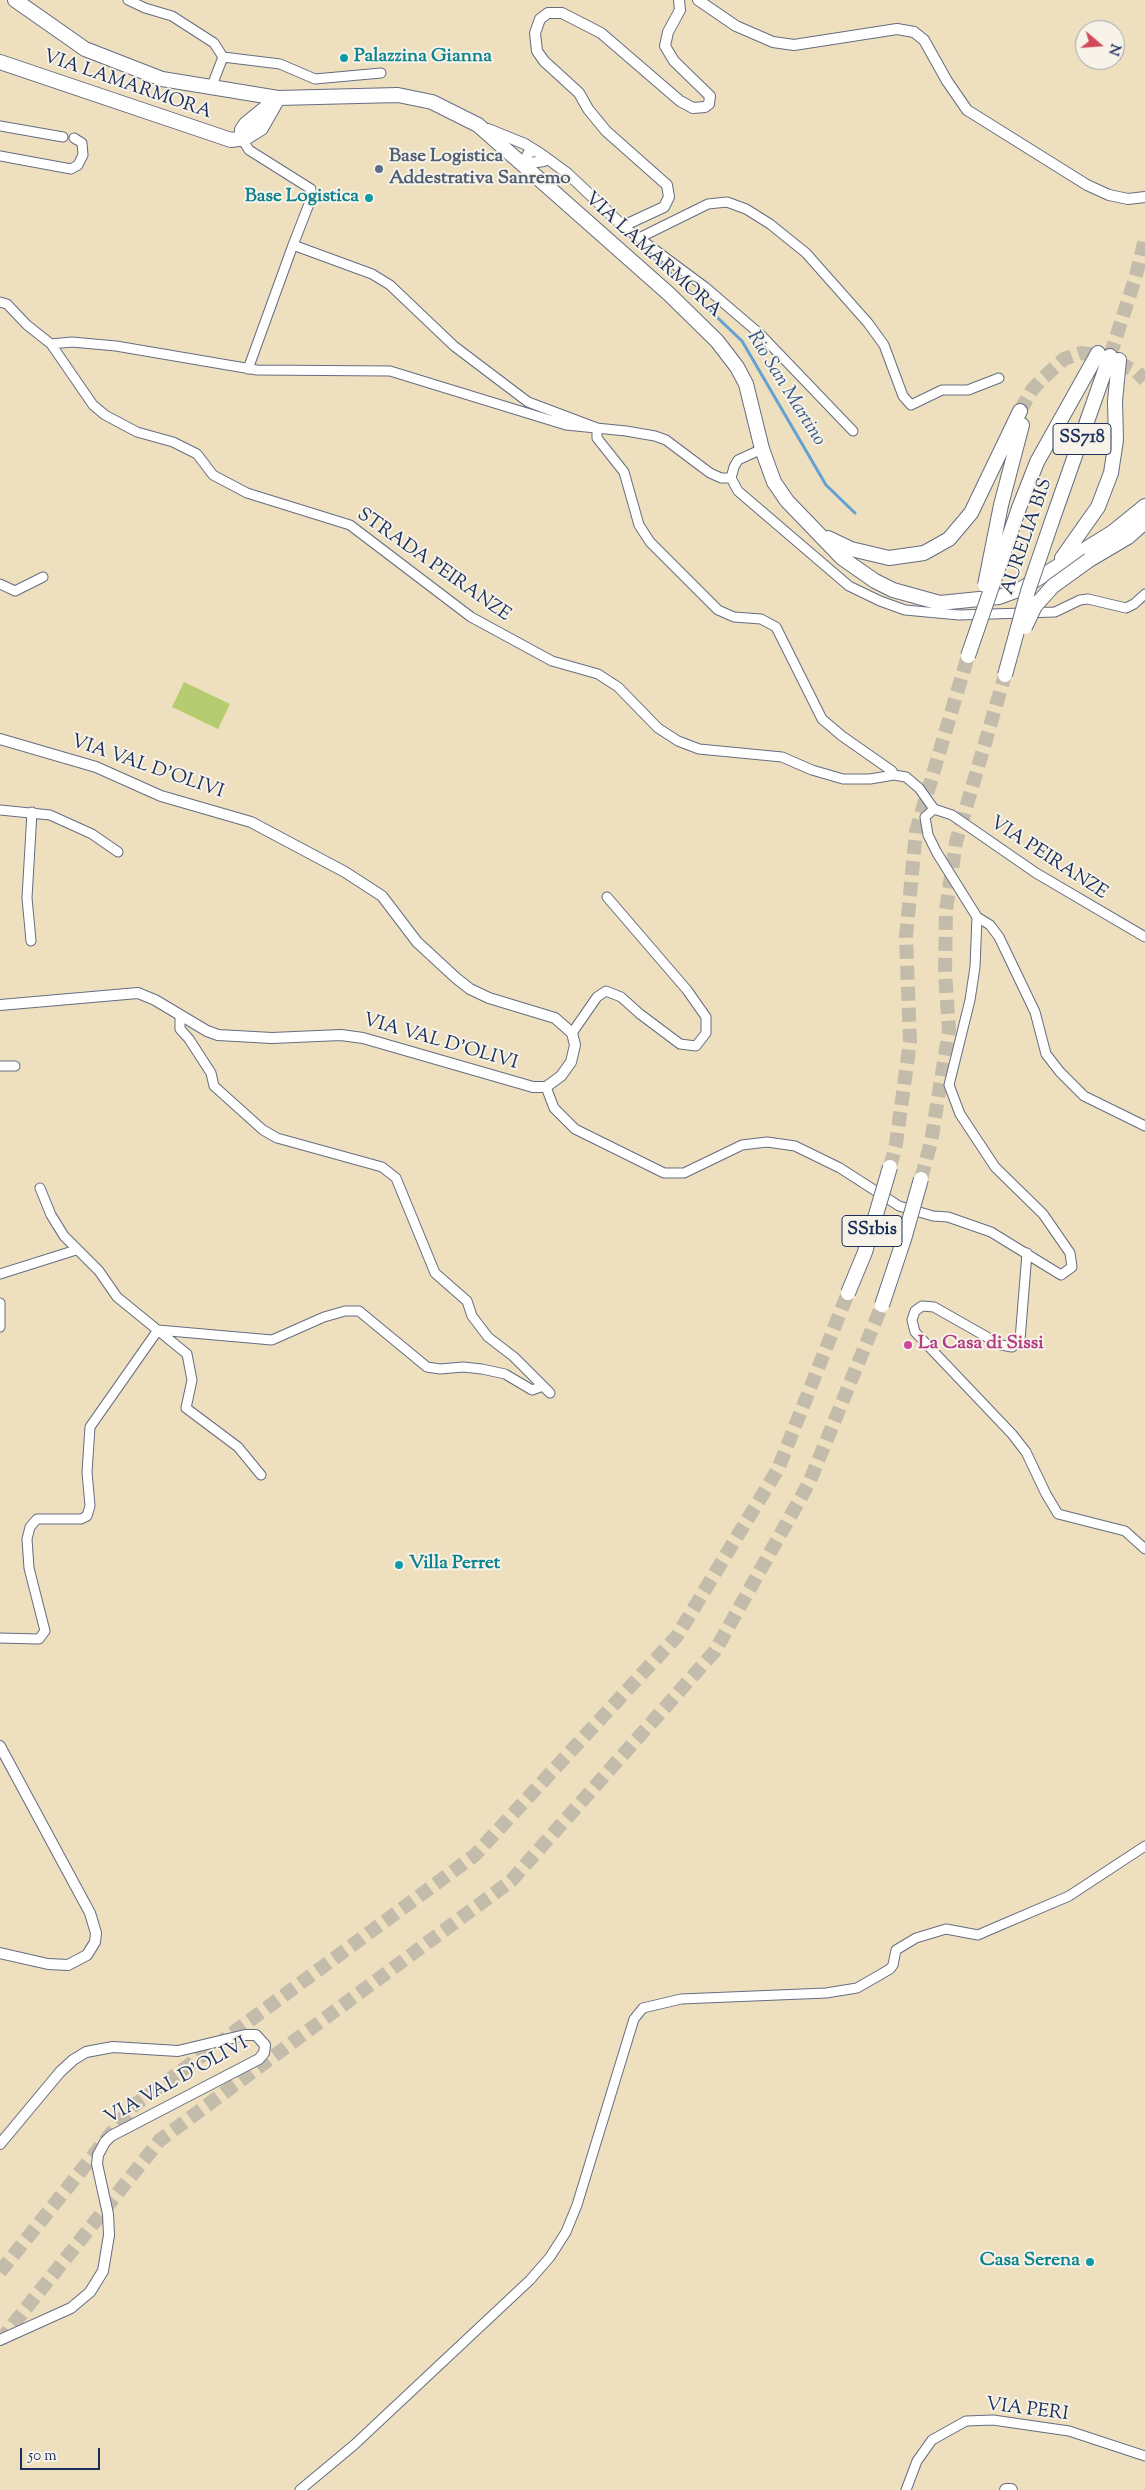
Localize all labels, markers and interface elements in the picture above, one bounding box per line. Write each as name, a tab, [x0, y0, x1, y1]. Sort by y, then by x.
north arrow	[1075, 20, 1125, 70]
text: N	[1102, 41, 1125, 58]
street label: VIA LAMARMORA	[40, 46, 214, 126]
place label: Palazzina Gianna	[354, 47, 492, 69]
marker: Palazzina Gianna	[338, 52, 350, 64]
place label: Base Logistica Addestrativa Sanremo	[389, 147, 571, 191]
marker: Base Logistica Addestrativa Sanremo	[373, 163, 385, 175]
place label: Base Logistica	[245, 187, 359, 209]
street label: VIA LAMARMORA	[579, 188, 725, 324]
marker: Base Logistica	[363, 192, 375, 204]
water label: Rio San Martino	[740, 327, 830, 451]
road number: SS718	[1053, 424, 1111, 454]
street label: AURELIA BIS	[997, 476, 1059, 598]
street label: STRADA PEIRANZE	[352, 504, 514, 628]
street label: VIA VAL D'OLIVI	[68, 731, 226, 805]
street label: VIA PEIRANZE	[985, 812, 1111, 906]
street label: VIA VAL D'OLIVI	[360, 1010, 520, 1076]
road number: SS1bis	[842, 1216, 902, 1246]
place label: La Casa di Sissi	[918, 1334, 1044, 1356]
marker: La Casa di Sissi	[902, 1339, 914, 1351]
place label: Villa Perret	[409, 1554, 500, 1576]
marker: Villa Perret	[393, 1559, 405, 1571]
street label: VIA VAL D'OLIVI	[101, 2033, 253, 2131]
place label: Casa Serena	[980, 2251, 1080, 2273]
marker: Casa Serena	[1084, 2256, 1096, 2268]
street label: VIA PERI	[984, 2395, 1070, 2427]
scale bar	[22, 2438, 102, 2470]
text: 50 m	[28, 2446, 57, 2467]

